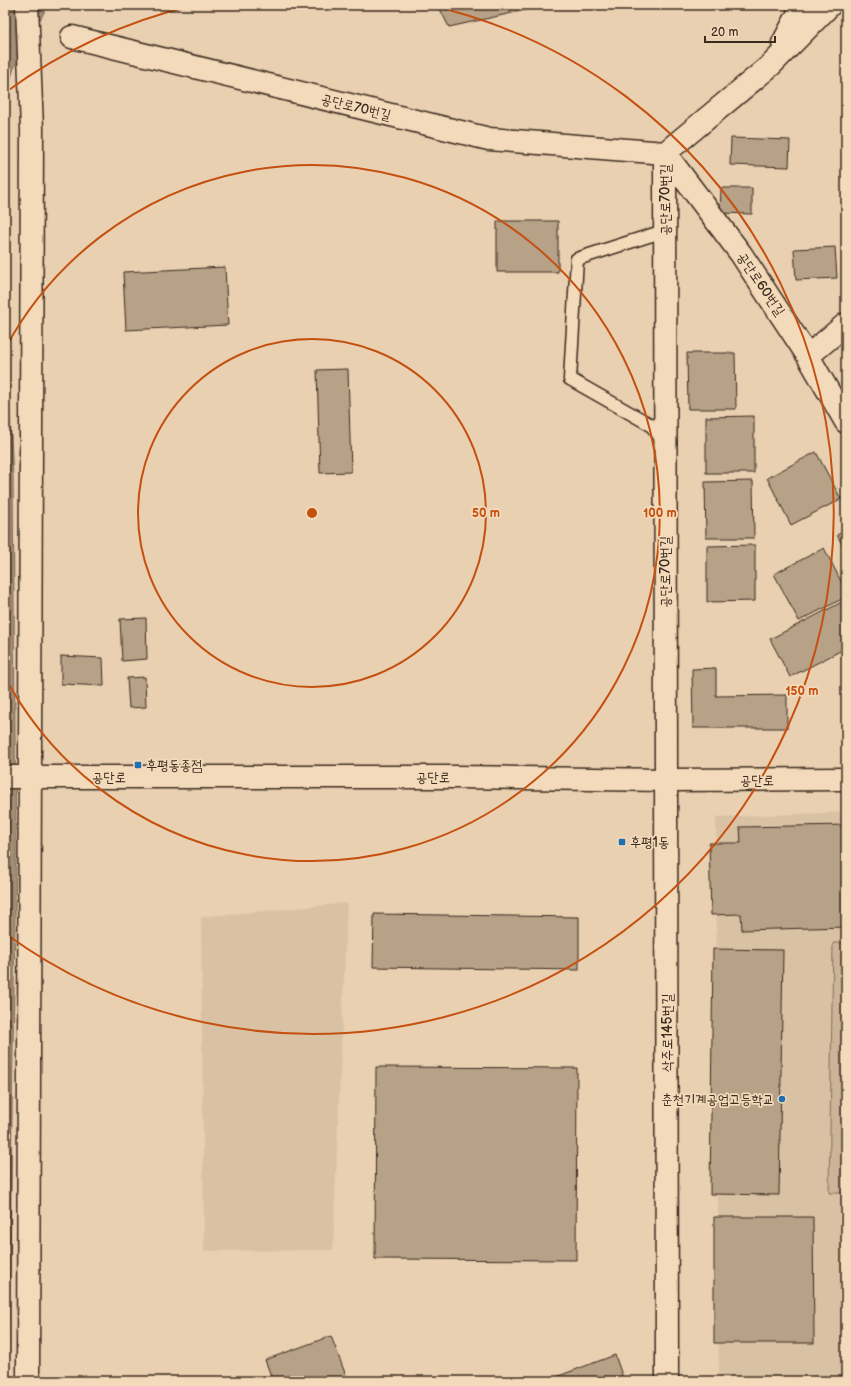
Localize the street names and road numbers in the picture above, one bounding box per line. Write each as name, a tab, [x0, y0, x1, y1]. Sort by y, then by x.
street label: 공단로70번길	[319, 90, 393, 124]
street label: 공단로70번길	[657, 164, 674, 236]
street label: 공단로60번길	[734, 249, 789, 320]
street label: 공단로70번길	[657, 536, 674, 608]
street label: 공단로	[92, 769, 126, 786]
street label: 공단로	[416, 769, 450, 786]
street label: 공단로	[740, 772, 774, 789]
street label: 삭주로145번길	[659, 993, 676, 1072]

